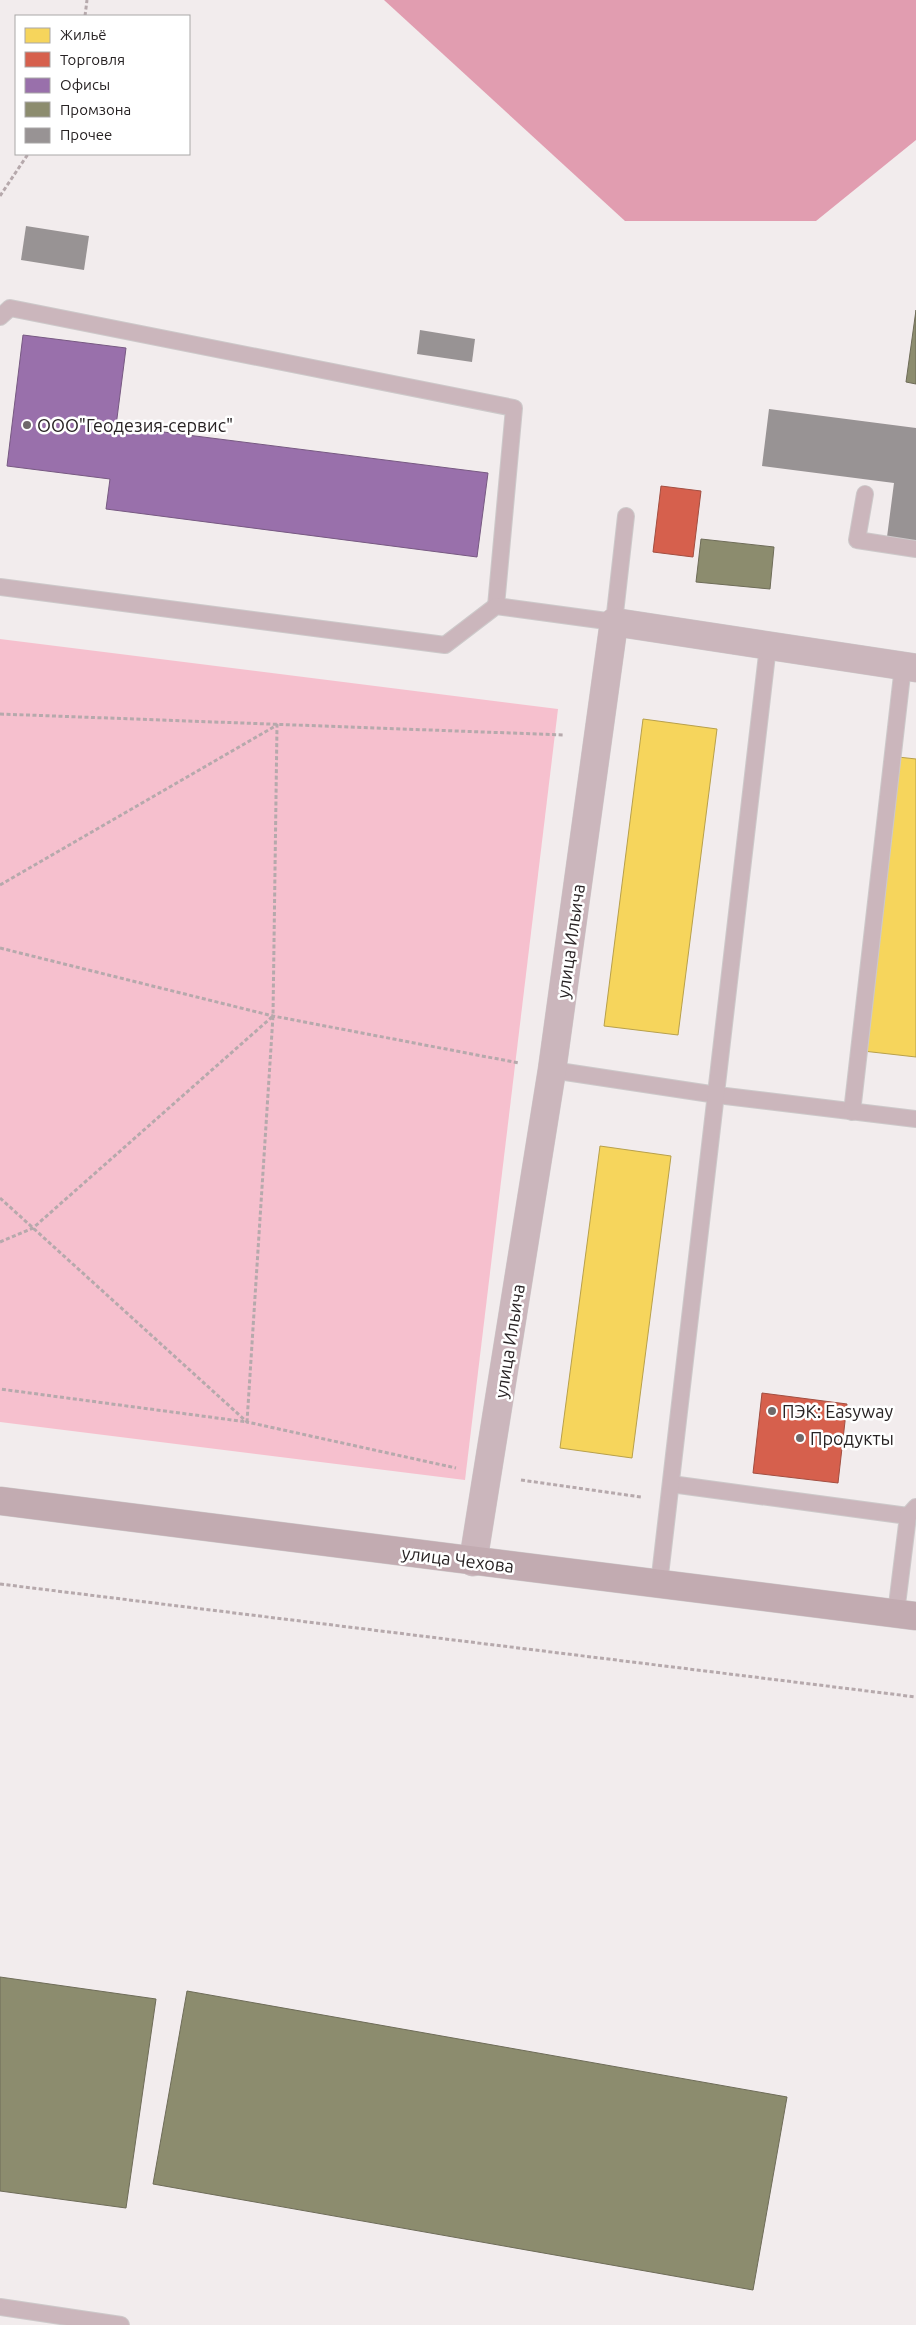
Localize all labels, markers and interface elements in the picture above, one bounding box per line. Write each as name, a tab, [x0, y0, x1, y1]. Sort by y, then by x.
legend	[15, 15, 190, 155]
text: Жильё	[60, 26, 107, 43]
text: Торговля	[60, 51, 125, 68]
text: Офисы	[60, 76, 110, 93]
text: Промзона	[60, 101, 131, 118]
text: Прочее	[60, 126, 112, 143]
place label: ООО"Геодезия-сервис"	[37, 415, 233, 435]
marker: ООО"Геодезия-сервис"	[21, 419, 33, 431]
street label: улица Ильича	[552, 882, 588, 1000]
street label: улица Ильича	[490, 1282, 528, 1400]
place label: ПЭК: Easyway	[782, 1401, 894, 1421]
marker: ПЭК: Easyway	[766, 1405, 778, 1417]
place label: Продукты	[810, 1428, 894, 1448]
marker: Продукты	[794, 1432, 806, 1444]
street label: улица Чехова	[401, 1542, 515, 1576]

